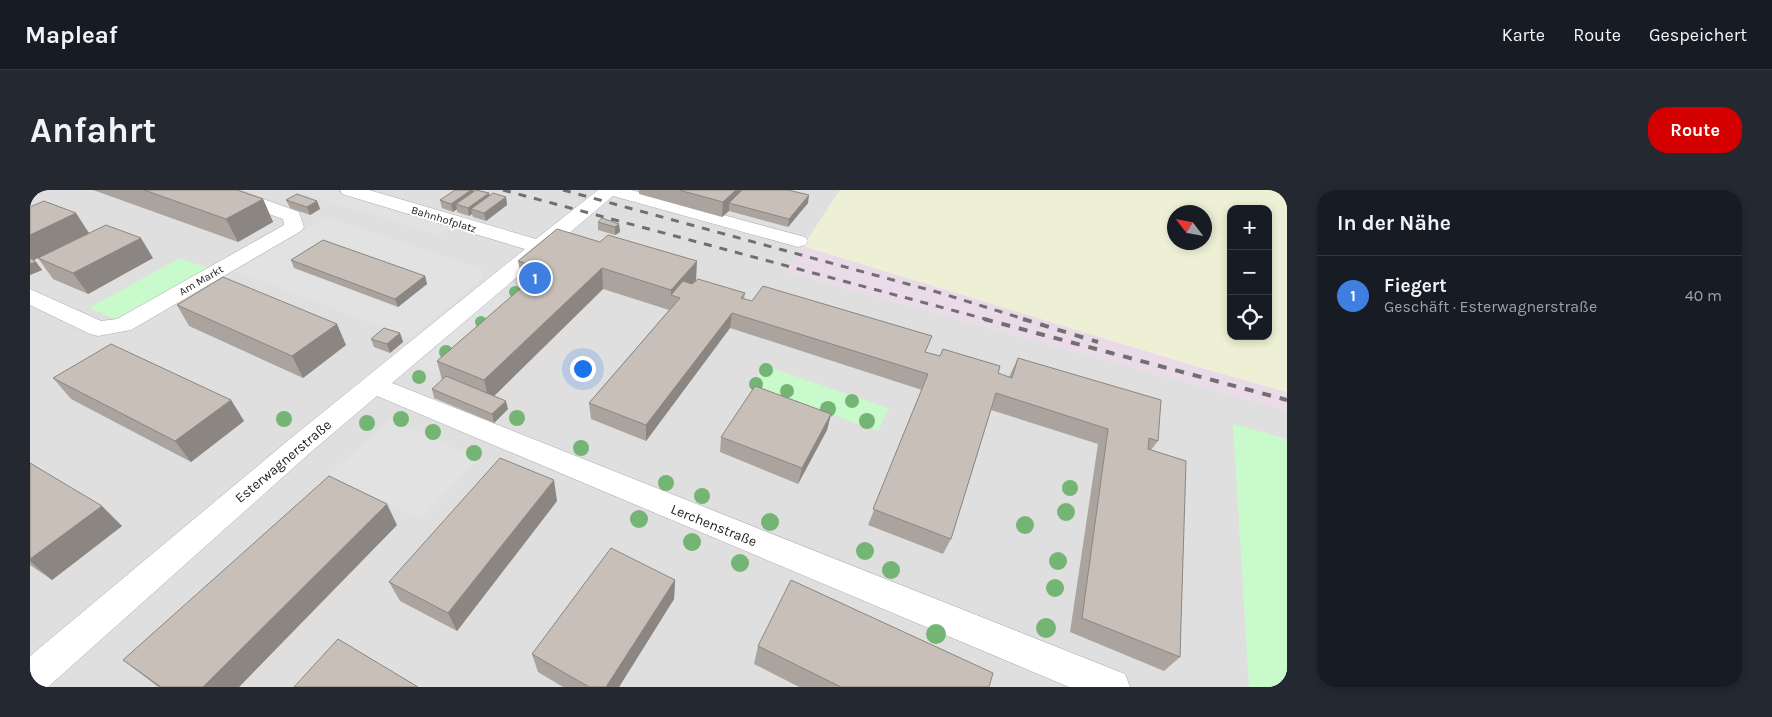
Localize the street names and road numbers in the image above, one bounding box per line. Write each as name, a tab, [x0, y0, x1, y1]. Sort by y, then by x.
street label: Bahnhofplatz	[410, 203, 478, 236]
street label: Am Markt	[177, 263, 226, 298]
street label: Esterwagnerstraße	[232, 416, 335, 507]
street label: Lerchenstraße	[668, 500, 759, 550]

